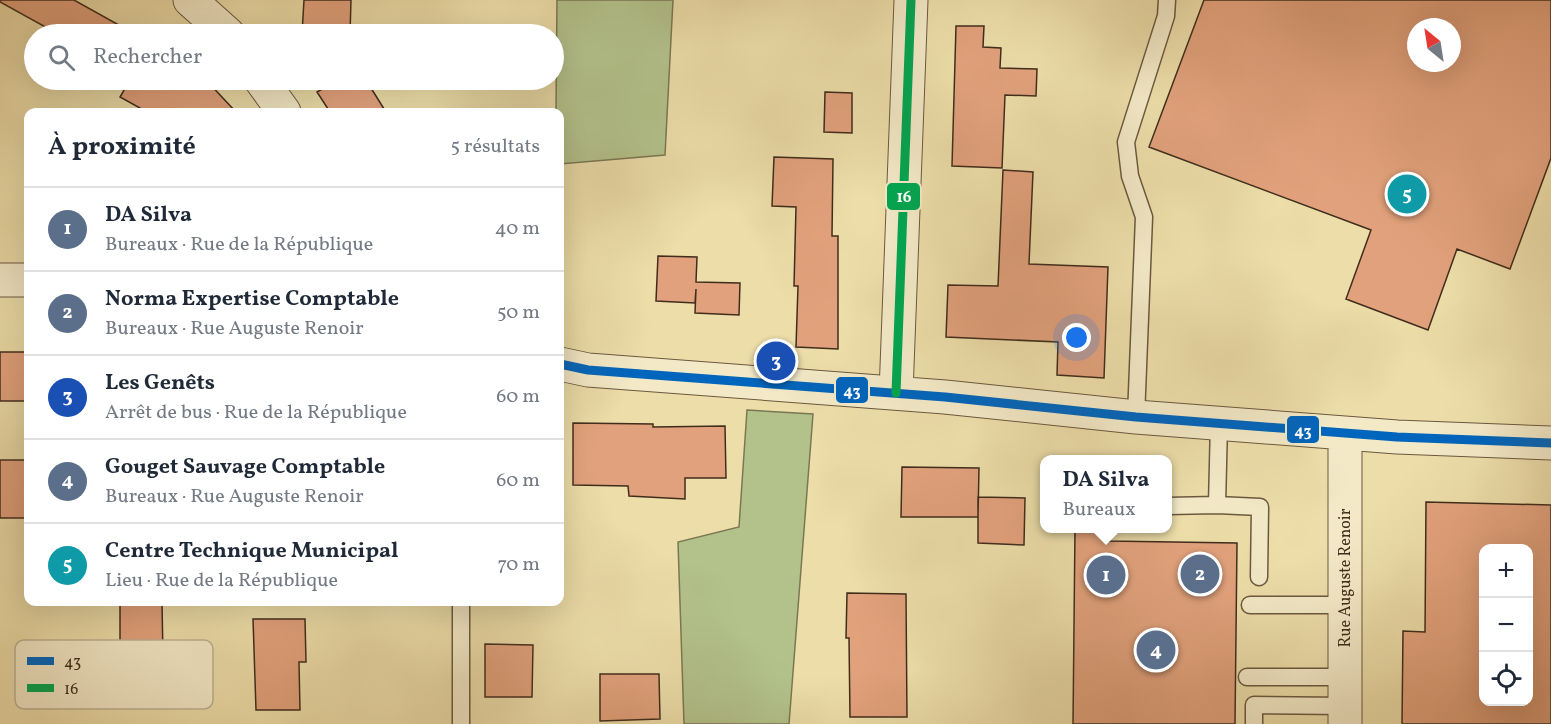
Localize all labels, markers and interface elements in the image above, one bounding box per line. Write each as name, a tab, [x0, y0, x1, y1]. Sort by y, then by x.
north arrow	[1407, 18, 1461, 72]
search box	[24, 24, 564, 90]
icon: search	[45, 41, 78, 74]
text: Rechercher	[93, 42, 202, 73]
text: À proximité	[48, 129, 196, 165]
text: 5 résultats	[450, 133, 540, 161]
pin: 5	[1388, 172, 1426, 216]
line badge: 16	[886, 182, 921, 211]
text: 16	[896, 187, 912, 209]
text: DA Silva	[105, 200, 192, 231]
text: 1	[63, 215, 72, 243]
text: 40 m	[495, 215, 540, 243]
text: Bureaux · Rue de la République	[105, 231, 373, 259]
text: Norma Expertise Comptable	[105, 284, 399, 315]
text: 2	[62, 299, 73, 327]
text: 50 m	[497, 299, 540, 327]
text: Bureaux · Rue Auguste Renoir	[105, 315, 364, 343]
your location	[1062, 323, 1091, 352]
pin: 3	[756, 338, 796, 384]
text: Les Genêts	[105, 368, 215, 399]
line badge: 43	[835, 376, 869, 404]
text: 43	[843, 381, 861, 403]
text: 3	[62, 383, 73, 411]
text: 60 m	[496, 383, 540, 411]
text: Arrêt de bus · Rue de la République	[105, 399, 407, 427]
line badge: 43	[1286, 415, 1320, 444]
text: 43	[1294, 421, 1312, 443]
text: Gouget Sauvage Comptable	[105, 452, 385, 483]
popup	[1040, 455, 1172, 533]
text: DA Silva	[1062, 465, 1150, 496]
text: 4	[61, 467, 74, 495]
text: 60 m	[496, 467, 540, 495]
text: Bureaux · Rue Auguste Renoir	[105, 483, 364, 511]
text: Bureaux	[1062, 496, 1136, 524]
street label: Rue Auguste Renoir	[1335, 508, 1357, 647]
text: Centre Technique Municipal	[105, 536, 399, 567]
map controls	[1479, 544, 1533, 706]
button: +	[1479, 544, 1533, 598]
text: 5	[63, 551, 72, 579]
text: 70 m	[497, 551, 540, 579]
pin: 1	[1086, 552, 1126, 598]
pin: 2	[1180, 552, 1220, 596]
text: Lieu · Rue de la République	[105, 567, 338, 595]
button: −	[1479, 598, 1533, 652]
pin: 4	[1136, 628, 1176, 672]
legend	[15, 640, 213, 709]
text: 43	[64, 652, 81, 674]
button: locate	[1479, 652, 1533, 706]
text: 16	[64, 679, 78, 701]

